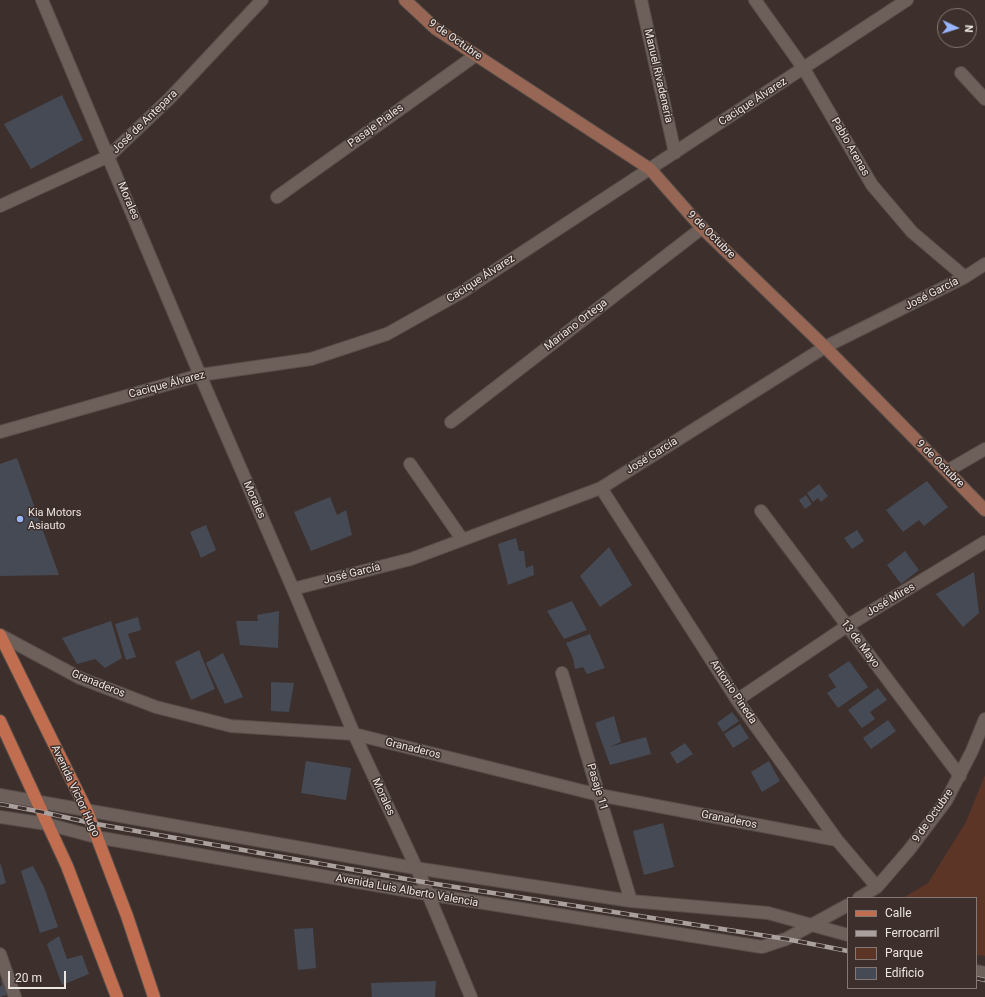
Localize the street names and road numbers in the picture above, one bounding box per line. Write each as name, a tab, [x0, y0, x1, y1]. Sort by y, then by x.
street label: 9 de Octubre	[426, 17, 484, 63]
street label: Manuel Rivadeneria	[641, 28, 675, 124]
street label: Cacique Álvarez	[717, 75, 789, 129]
street label: José de Antepara	[110, 87, 180, 157]
street label: Pasaje Piales	[346, 101, 406, 151]
street label: Pablo Arenas	[828, 116, 872, 178]
street label: Morales	[114, 180, 142, 222]
street label: 9 de Octubre	[684, 208, 738, 262]
street label: Cacique Álvarez	[445, 252, 517, 306]
street label: José García	[903, 275, 961, 313]
street label: Mariano Ortega	[542, 296, 610, 354]
street label: Cacique Álvarez	[127, 368, 207, 402]
street label: José García	[624, 435, 680, 477]
street label: 9 de Octubre	[913, 437, 967, 491]
street label: Morales	[240, 479, 268, 521]
street label: José García	[322, 561, 382, 587]
street label: José Mires	[864, 580, 918, 620]
street label: 13 de Mayo	[838, 617, 882, 671]
street label: Antonio Pineda	[707, 657, 759, 727]
street label: Granaderos	[69, 667, 127, 701]
street label: Granaderos	[384, 736, 442, 762]
street label: Avenida Victor Hugo	[48, 743, 102, 839]
street label: Pasaje 11	[584, 762, 610, 812]
street label: Morales	[369, 776, 397, 818]
street label: 9 de Octubre	[910, 787, 956, 845]
street label: Granaderos	[700, 808, 758, 832]
street label: Avenida Luis Alberto Valencia	[335, 872, 479, 910]

